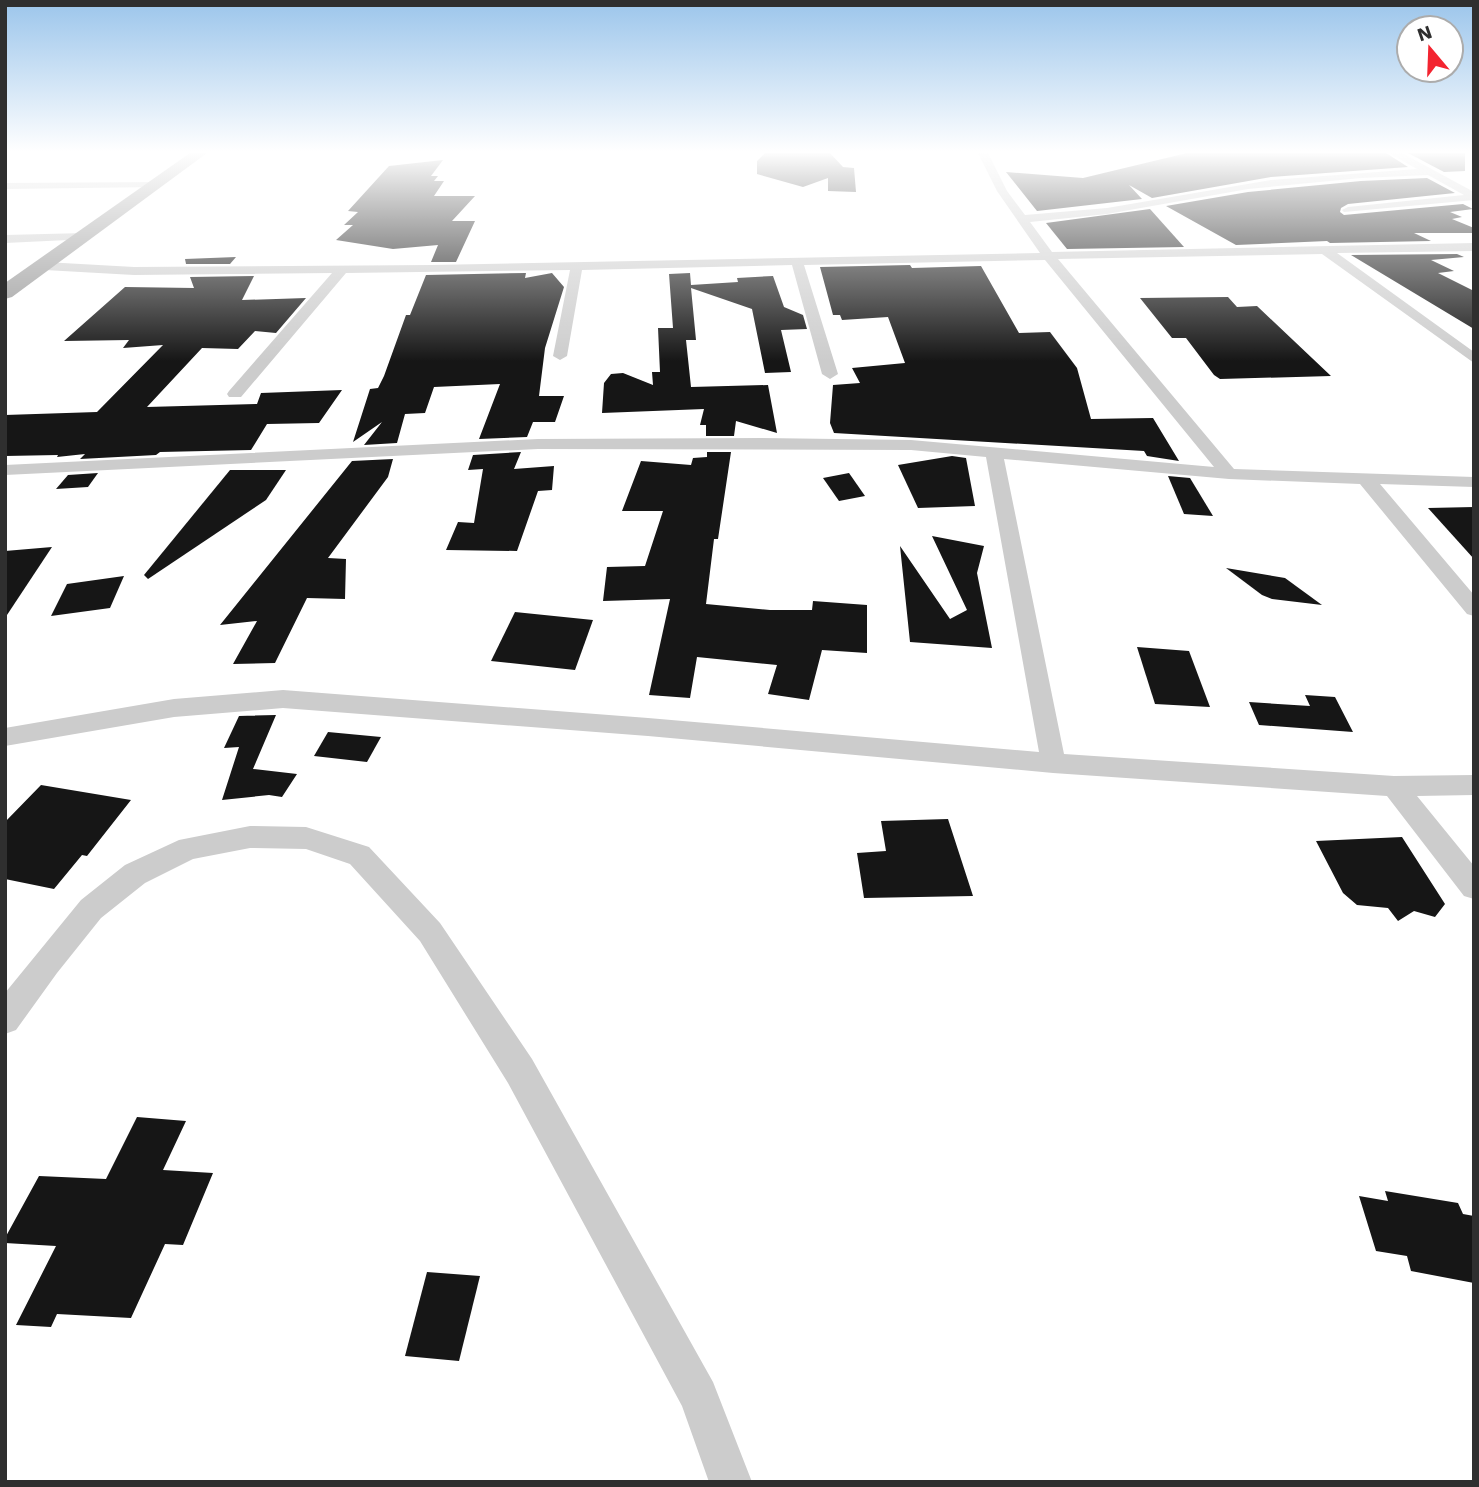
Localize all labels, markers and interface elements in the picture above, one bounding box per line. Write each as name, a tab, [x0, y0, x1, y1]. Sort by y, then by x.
north arrow	[1395, 14, 1465, 84]
text: N	[1414, 20, 1435, 47]

